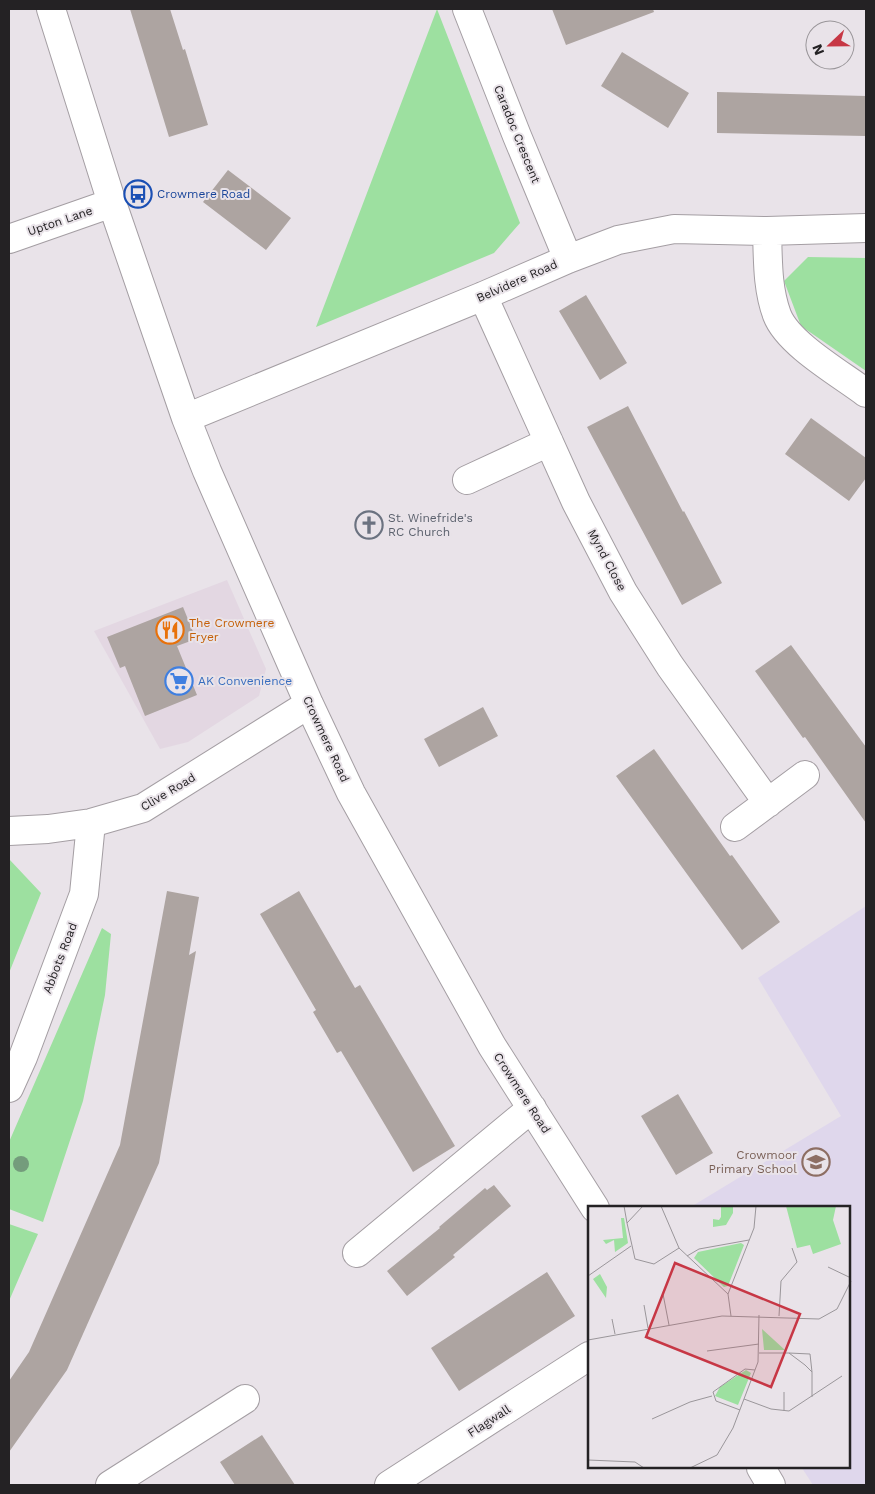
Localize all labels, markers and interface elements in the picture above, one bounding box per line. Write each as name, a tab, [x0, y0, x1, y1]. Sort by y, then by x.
north arrow	[805, 20, 855, 70]
text: N	[809, 42, 827, 58]
street label: Caradoc Crescent	[491, 83, 543, 185]
bus stop icon: Crowmere Road	[123, 179, 153, 209]
place label: Crowmere Road	[157, 187, 250, 201]
street label: Upton Lane	[26, 203, 94, 239]
street label: Belvidere Road	[474, 257, 560, 305]
church icon: St. Winefride's RC Church	[354, 510, 384, 540]
place label: St. Winefride's RC Church	[388, 511, 473, 539]
street label: Mynd Close	[585, 527, 629, 593]
restaurant icon: The Crowmere Fryer	[155, 615, 185, 645]
place label: The Crowmere Fryer	[189, 616, 274, 644]
supermarket icon: AK Convenience	[164, 666, 194, 696]
place label: AK Convenience	[198, 674, 292, 688]
street label: Crowmere Road	[300, 694, 352, 784]
street label: Clive Road	[138, 770, 198, 814]
street label: Abbots Road	[40, 921, 80, 995]
street label: Crowmere Road	[491, 1050, 553, 1136]
school or university icon: Crowmoor Primary School	[801, 1147, 831, 1177]
place label: Crowmoor Primary School	[709, 1148, 797, 1176]
inset map	[588, 1206, 850, 1469]
street label: Flagwall	[465, 1402, 513, 1440]

